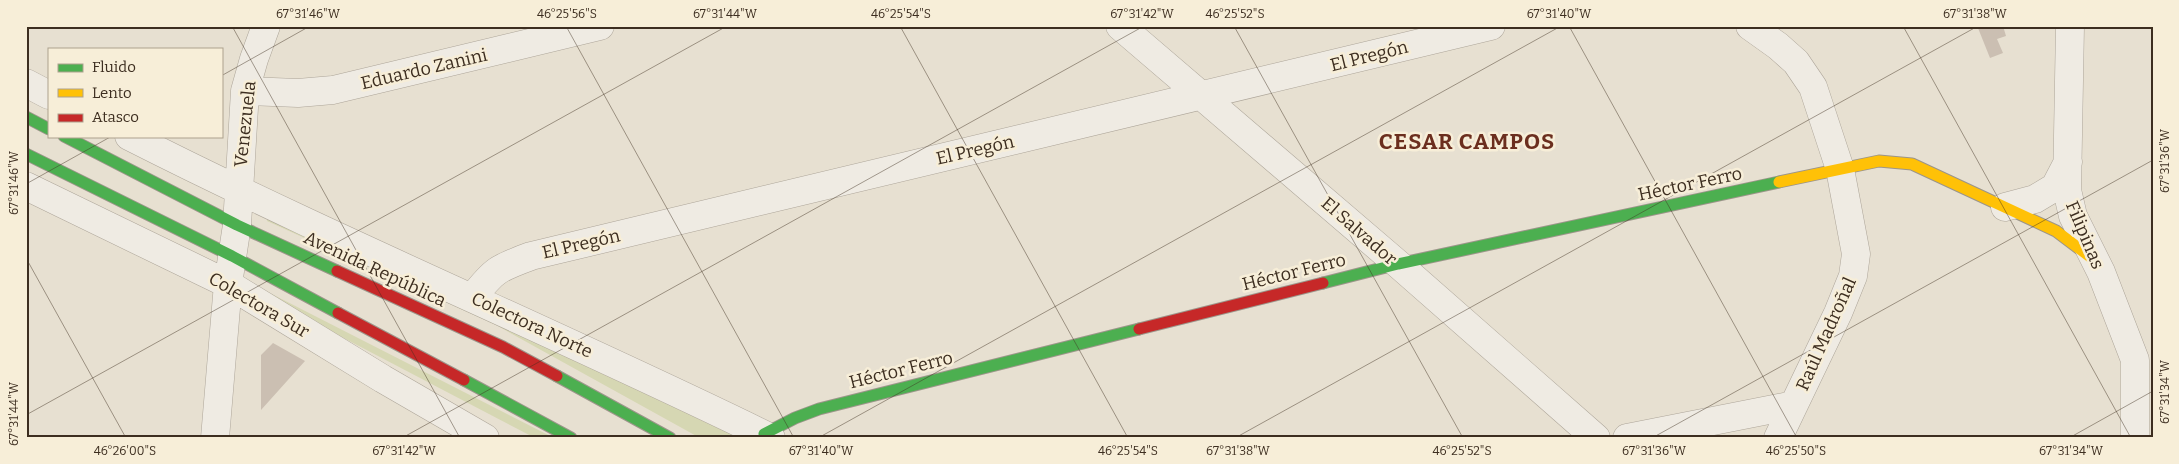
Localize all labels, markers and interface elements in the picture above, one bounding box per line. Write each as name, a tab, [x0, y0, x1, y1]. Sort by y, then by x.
text: 67°31'46"W	[276, 7, 341, 21]
text: 46°25'56"S	[537, 7, 597, 21]
text: 67°31'44"W	[693, 7, 758, 21]
text: 46°25'54"S	[871, 7, 931, 21]
text: 67°31'42"W	[1110, 7, 1174, 21]
text: 46°25'52"S	[1205, 7, 1265, 21]
text: 67°31'40"W	[1527, 7, 1592, 21]
text: 67°31'38"W	[1943, 7, 2008, 21]
street label: El Pregón	[1328, 36, 1411, 76]
street label: Eduardo Zanini	[359, 44, 489, 94]
legend	[48, 48, 222, 138]
text: Fluido	[92, 58, 136, 76]
street label: Venezuela	[230, 80, 260, 168]
text: Lento	[92, 84, 132, 102]
text: Atasco	[92, 108, 139, 126]
district label: CESAR CAMPOS	[1379, 128, 1555, 155]
text: 67°31'36"W	[2158, 128, 2172, 193]
street label: El Pregón	[934, 130, 1017, 170]
text: 67°31'46"W	[7, 150, 21, 215]
street label: Héctor Ferro	[1636, 162, 1744, 206]
street label: El Salvador	[1317, 192, 1401, 270]
street label: Filipinas	[2061, 198, 2109, 272]
street label: El Pregón	[540, 224, 623, 264]
street label: Avenida República	[300, 226, 450, 312]
street label: Héctor Ferro	[1240, 249, 1348, 295]
street label: Colectora Sur	[205, 267, 313, 343]
street label: Raúl Madroñal	[1791, 274, 1861, 394]
street label: Colectora Norte	[468, 287, 596, 363]
street label: Héctor Ferro	[847, 347, 955, 393]
text: 67°31'34"W	[2158, 359, 2172, 424]
text: 67°31'44"W	[7, 381, 21, 446]
text: 46°26'00"S	[94, 444, 156, 458]
text: 67°31'42"W	[372, 444, 436, 458]
text: 67°31'40"W	[789, 444, 854, 458]
text: 46°25'54"S	[1098, 444, 1158, 458]
text: 67°31'38"W	[1206, 444, 1271, 458]
text: 46°25'52"S	[1432, 444, 1492, 458]
text: 67°31'36"W	[1622, 444, 1687, 458]
text: 46°25'50"S	[1766, 444, 1826, 458]
text: 67°31'34"W	[2039, 444, 2104, 458]

